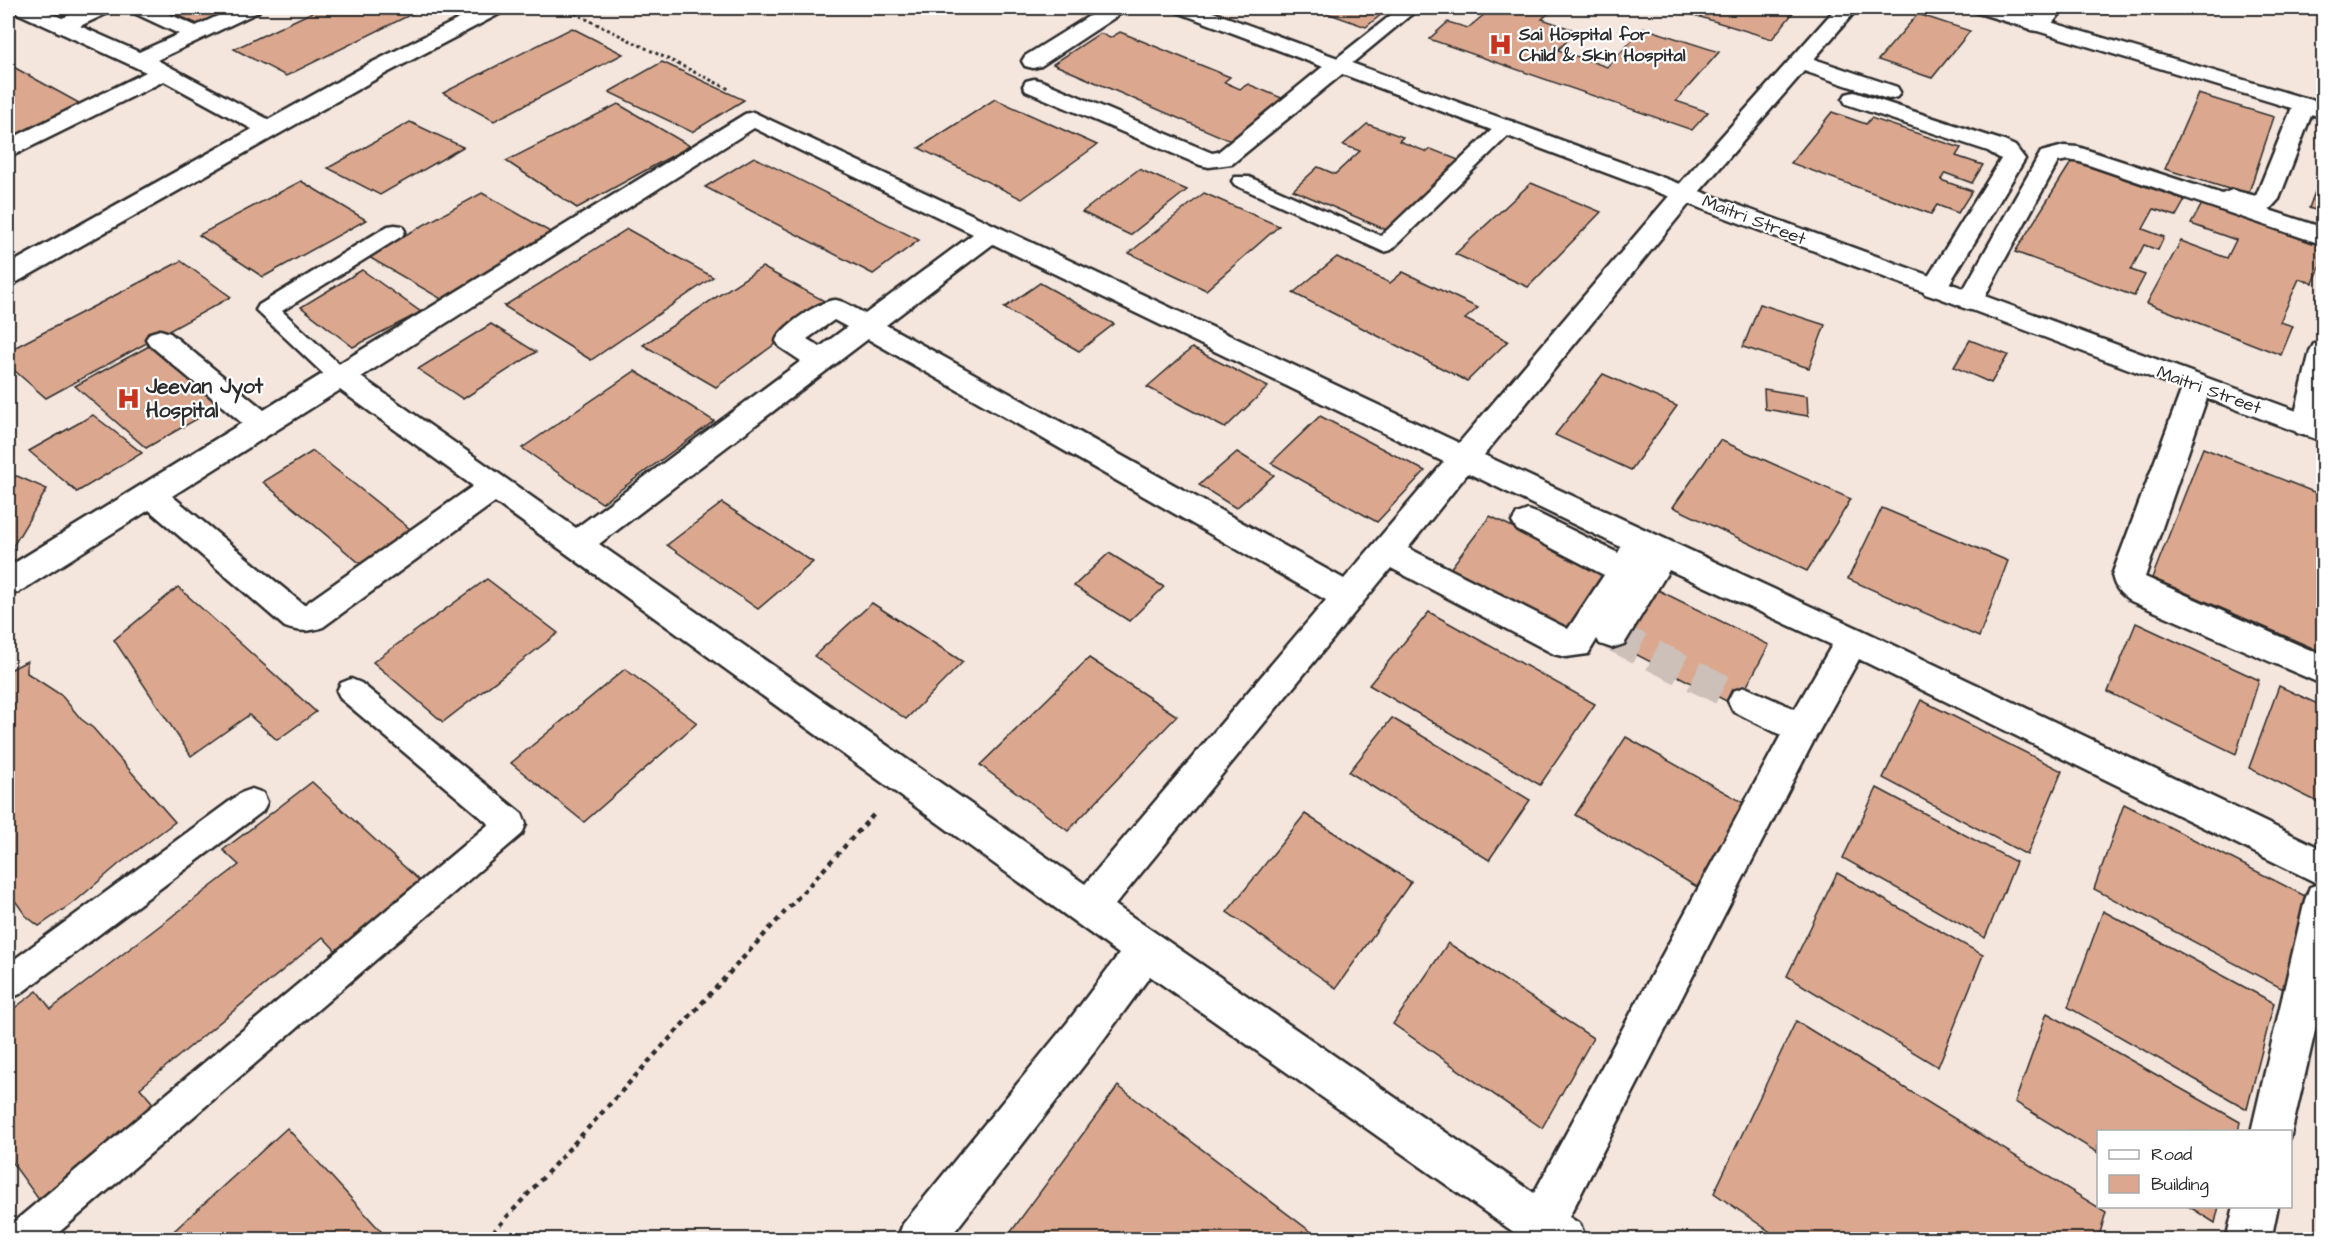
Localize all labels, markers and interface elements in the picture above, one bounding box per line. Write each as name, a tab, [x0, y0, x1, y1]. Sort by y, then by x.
place label: Sai Hospital for Child & Skin Hospital	[1518, 22, 1686, 68]
hospital icon: Sai Hospital for Child & Skin Hospital	[1488, 31, 1514, 57]
street label: Maitri Street	[1698, 189, 1810, 252]
street label: Maitri Street	[2153, 360, 2265, 421]
place label: Jeevan Jyot Hospital	[145, 372, 264, 426]
hospital icon: Jeevan Jyot Hospital	[115, 385, 141, 411]
legend	[2097, 1130, 2292, 1208]
text: Road	[2151, 1142, 2192, 1167]
text: Building	[2151, 1172, 2209, 1198]

